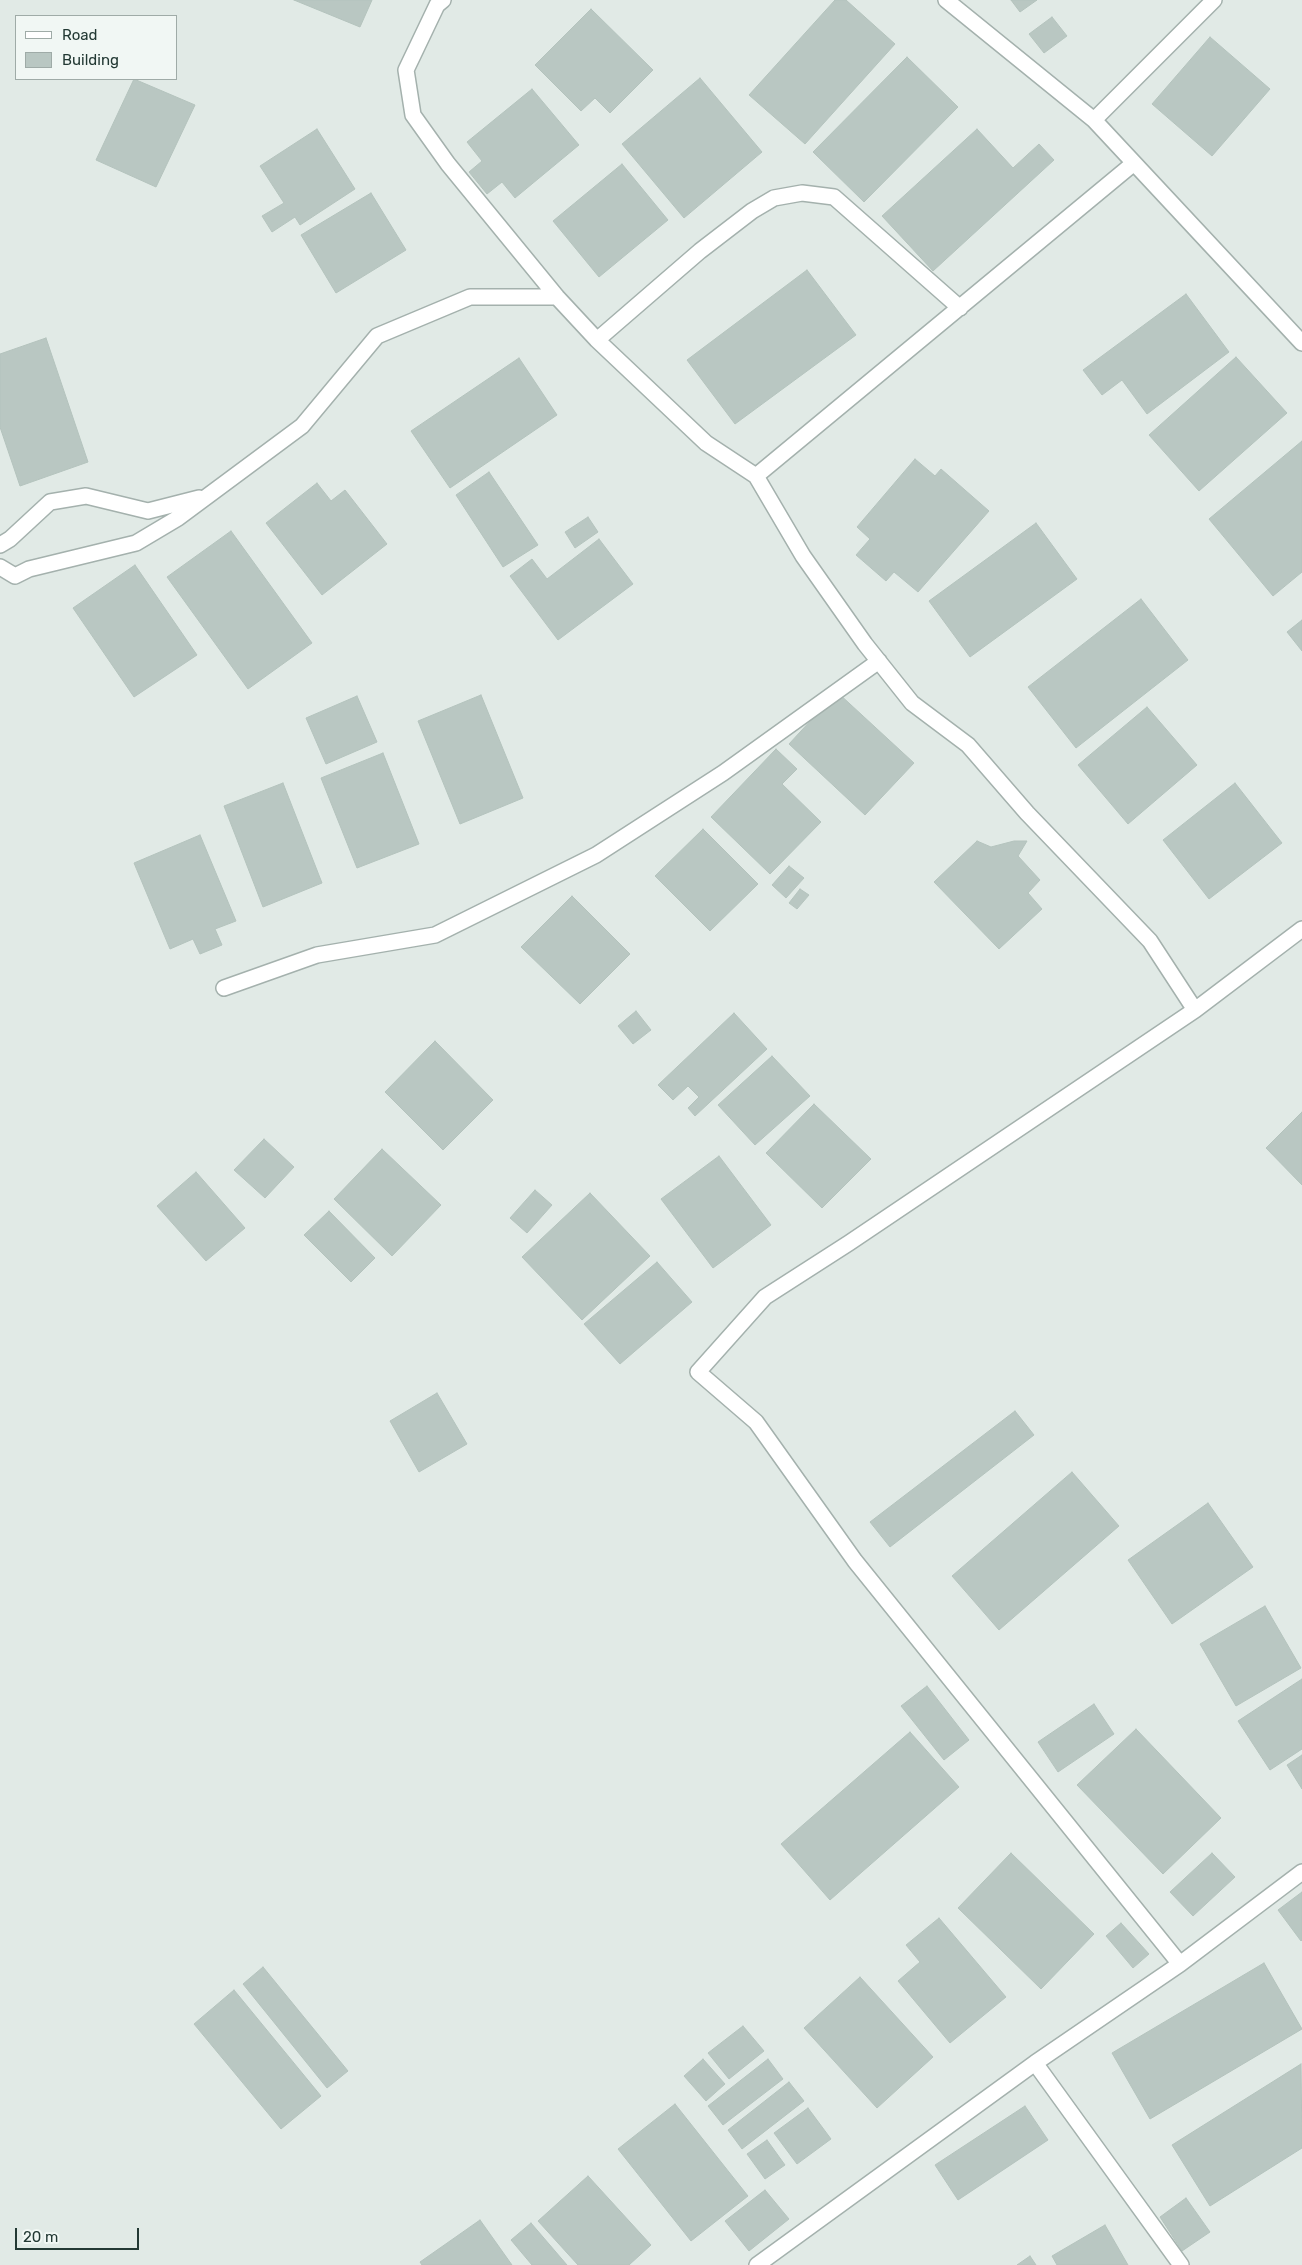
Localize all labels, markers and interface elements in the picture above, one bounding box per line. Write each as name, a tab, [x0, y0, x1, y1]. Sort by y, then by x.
legend	[15, 15, 178, 80]
text: Road	[62, 26, 98, 44]
text: Building	[62, 51, 119, 69]
scale bar	[18, 2218, 141, 2250]
text: 20 m	[23, 2228, 58, 2246]

